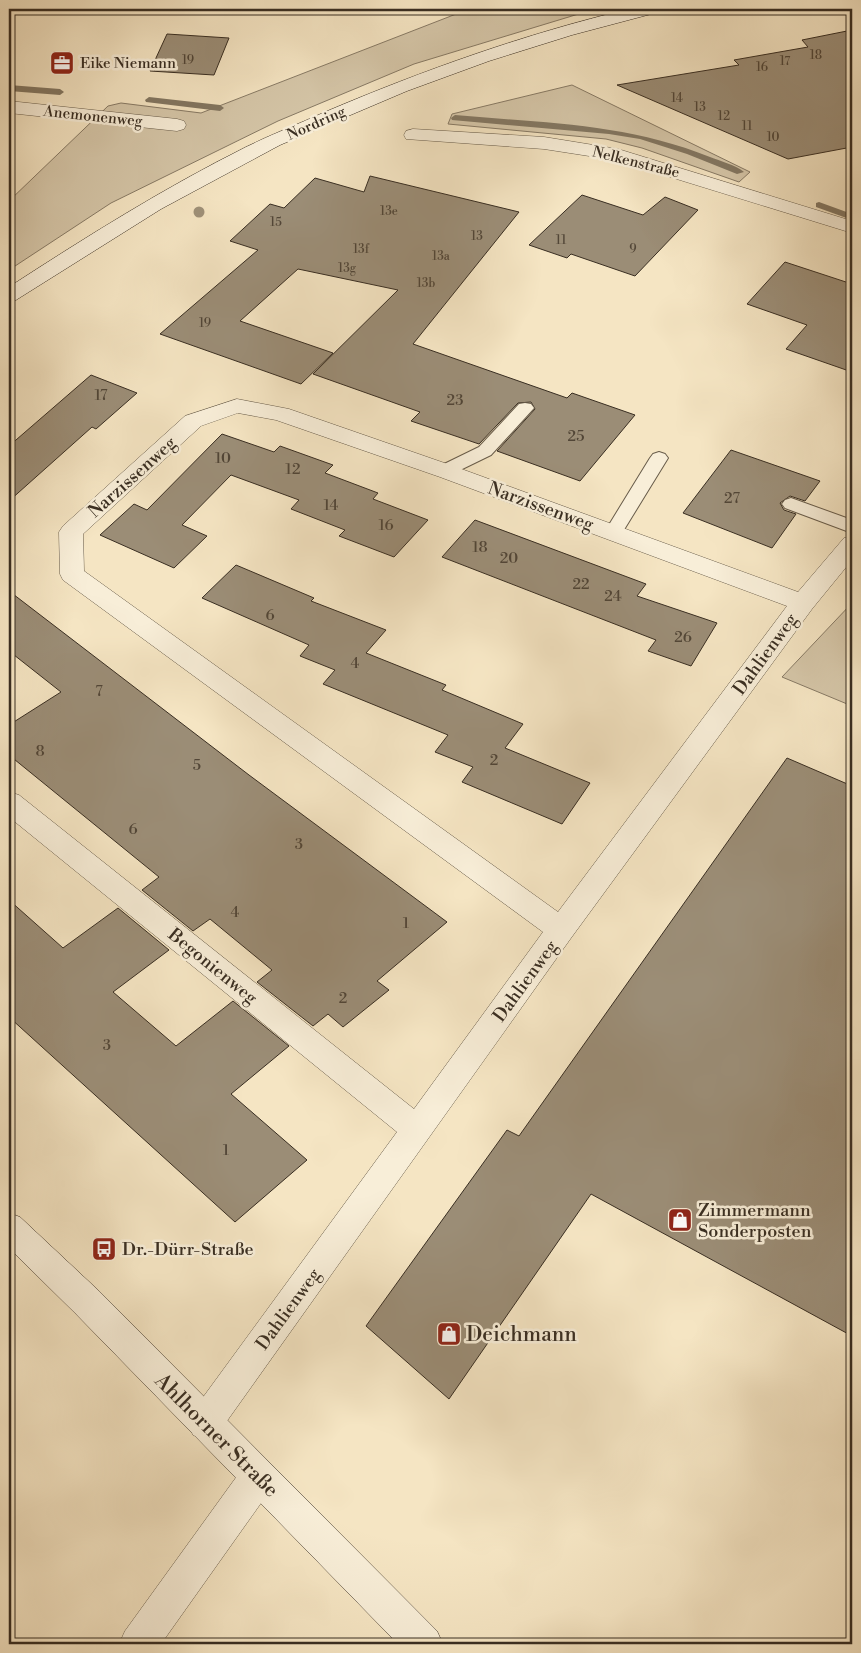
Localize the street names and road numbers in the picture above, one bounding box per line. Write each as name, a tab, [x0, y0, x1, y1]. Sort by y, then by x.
street label: Anemonenweg	[42, 102, 144, 131]
street label: Nordring	[284, 102, 349, 145]
street label: Nelkenstraße	[590, 142, 681, 182]
street label: Narzissenweg	[83, 431, 182, 523]
street label: Narzissenweg	[485, 477, 597, 536]
street label: Dahlienweg	[728, 608, 803, 700]
street label: Begonienweg	[163, 923, 263, 1010]
street label: Dahlienweg	[488, 935, 563, 1027]
street label: Dahlienweg	[251, 1263, 326, 1355]
street label: Ahlhorner Straße	[148, 1368, 284, 1503]

